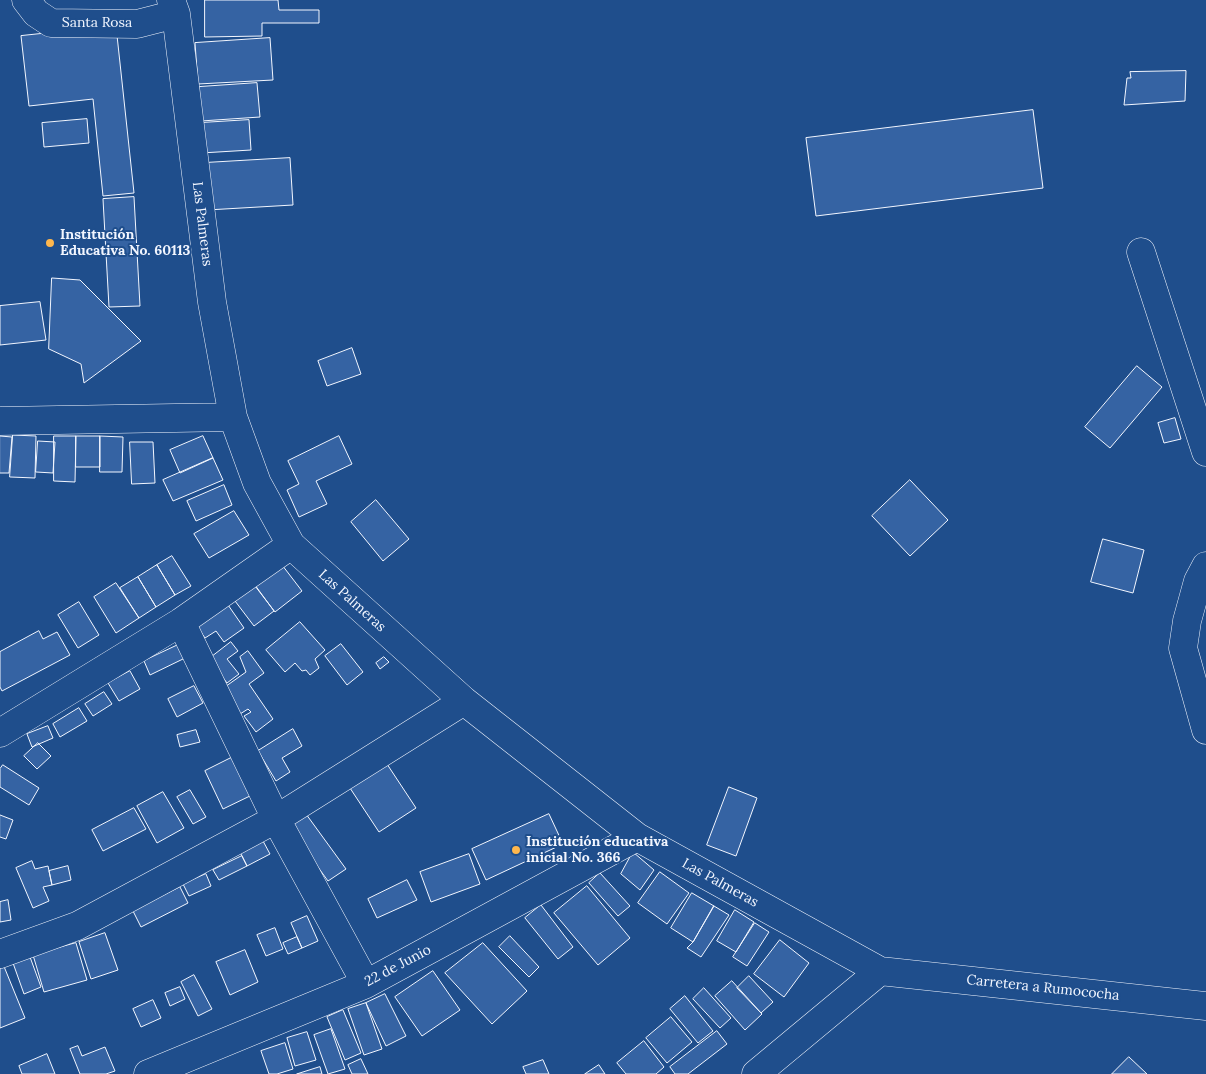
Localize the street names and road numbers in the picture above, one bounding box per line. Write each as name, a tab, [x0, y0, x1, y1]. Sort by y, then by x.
street label: Santa Rosa	[62, 15, 132, 31]
street label: Las Palmeras	[188, 181, 216, 267]
street label: Las Palmeras	[315, 566, 389, 636]
street label: Las Palmeras	[679, 855, 761, 911]
street label: 22 de Junio	[362, 942, 434, 990]
street label: Carretera a Rumococha	[966, 972, 1120, 1004]

